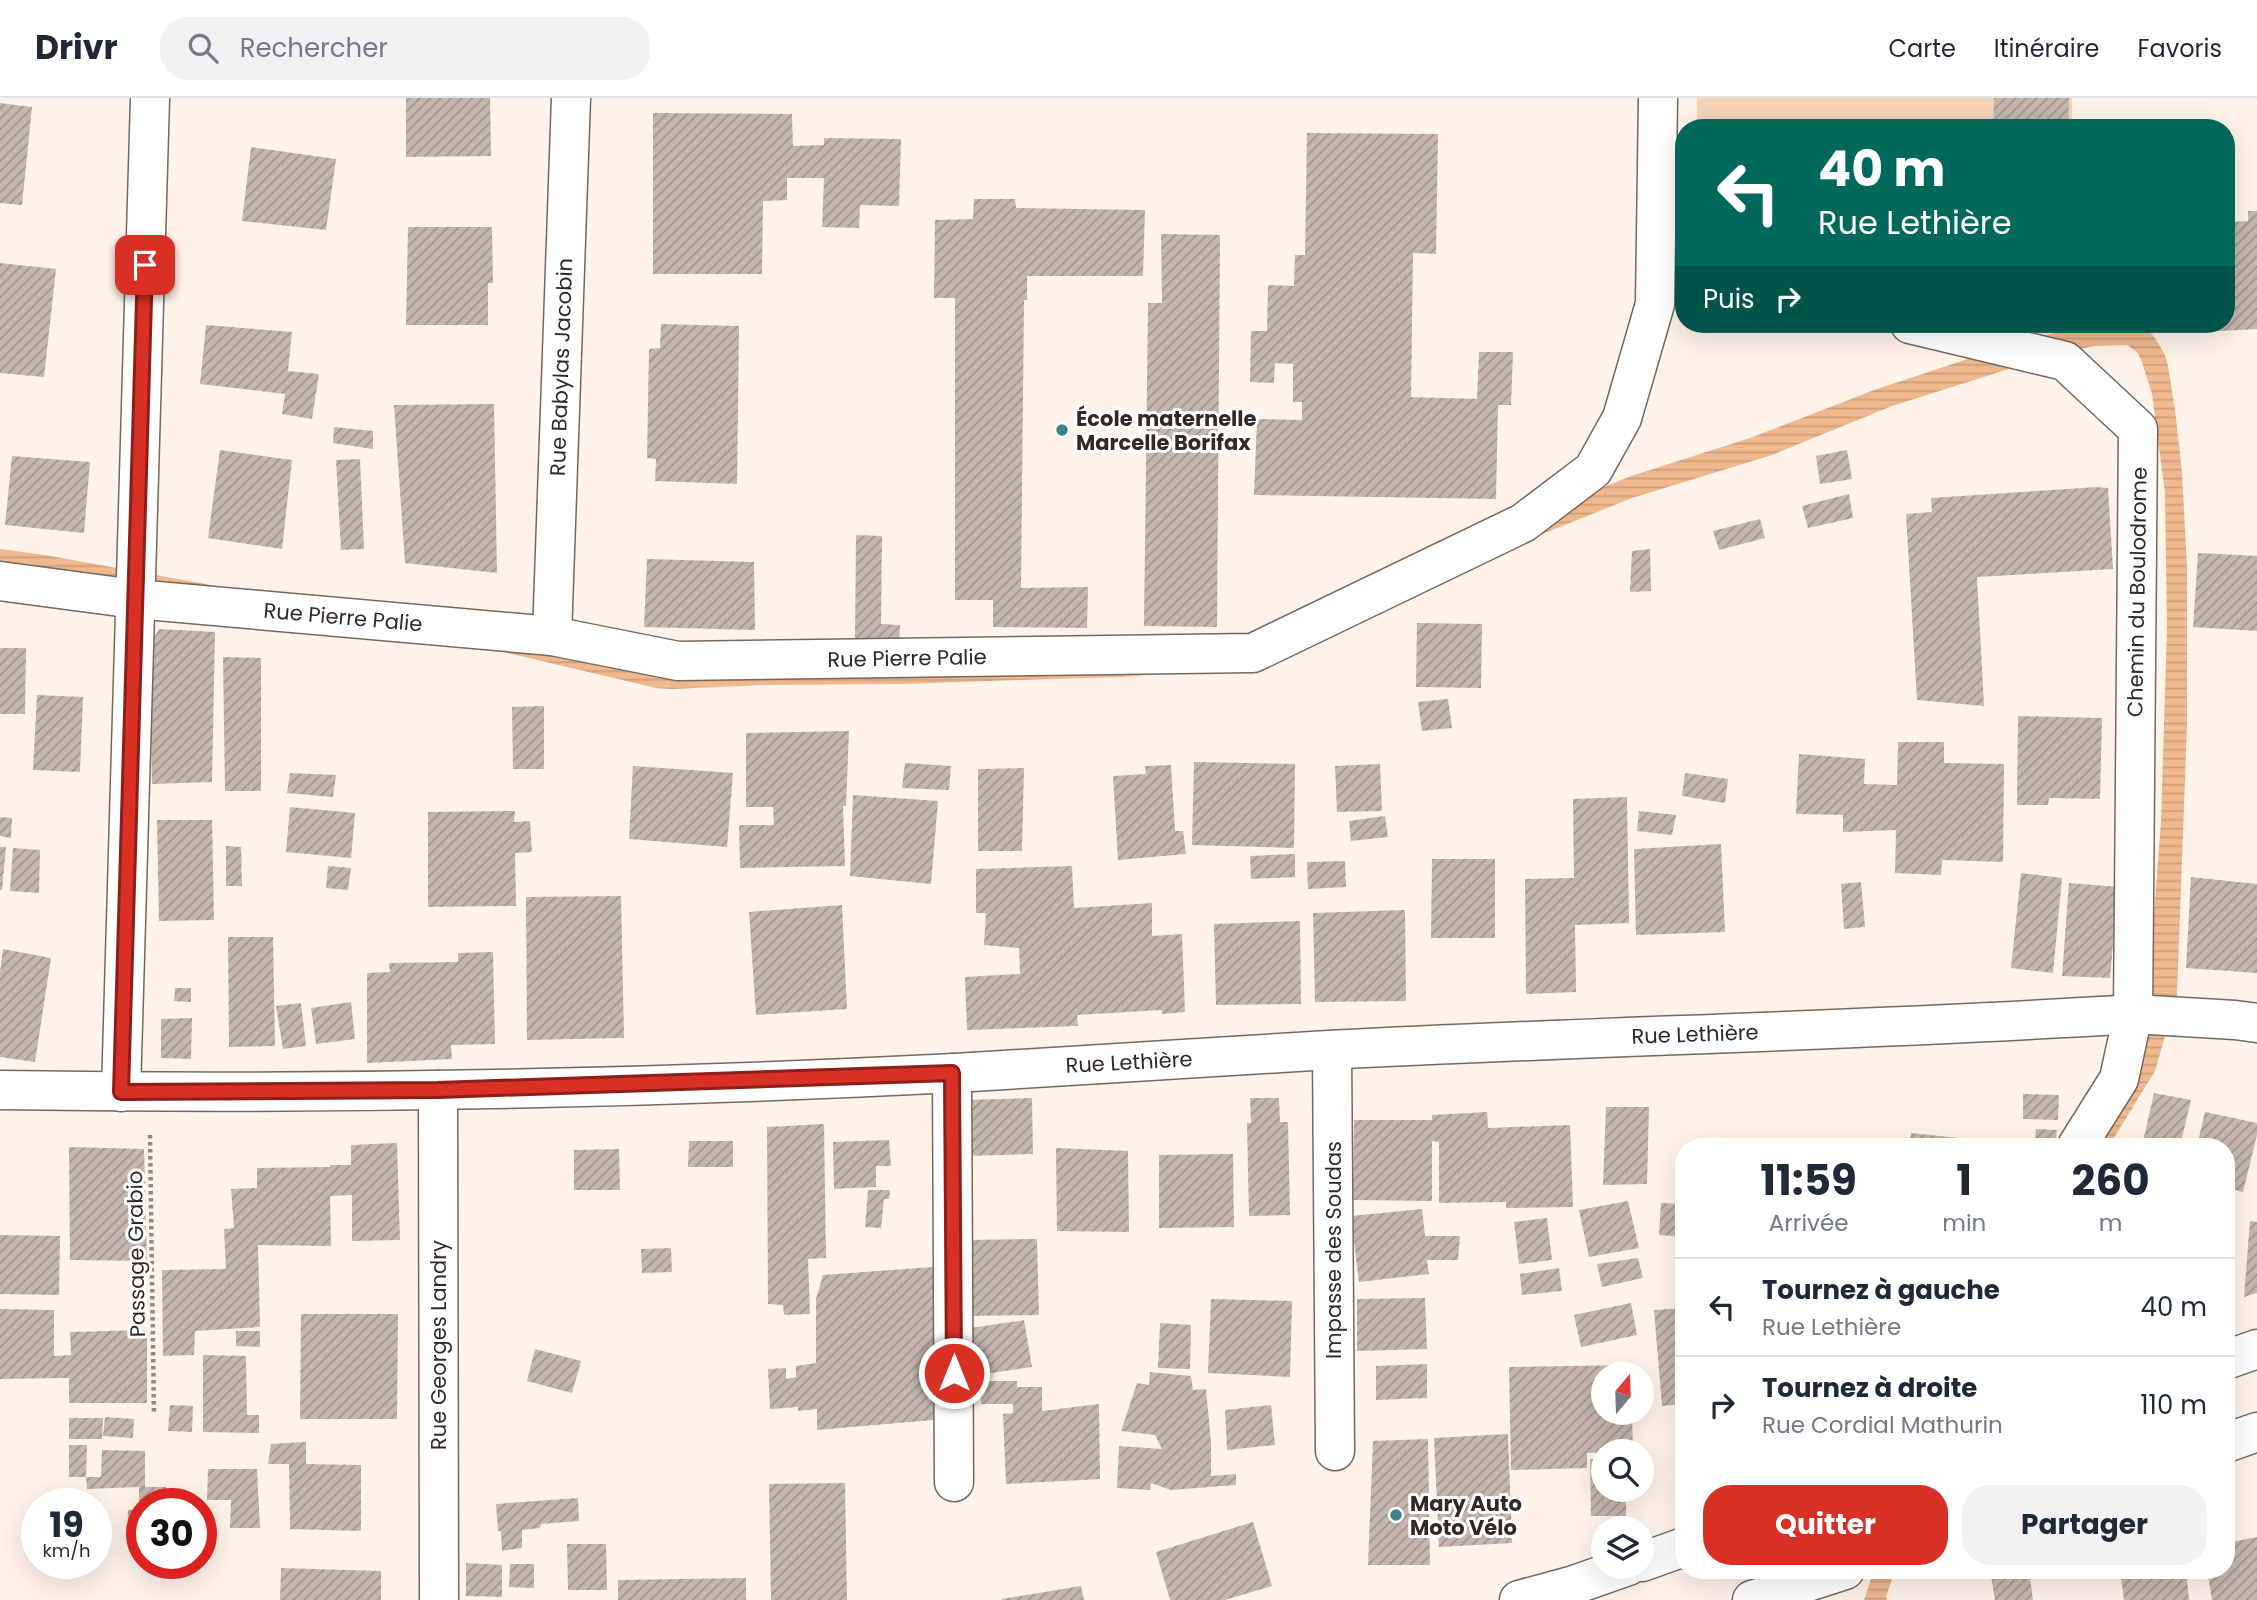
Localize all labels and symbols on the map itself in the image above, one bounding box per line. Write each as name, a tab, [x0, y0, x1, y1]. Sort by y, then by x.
pin	[115, 235, 175, 295]
street label: Rue Babylas Jacobin	[543, 257, 579, 477]
place label: École maternelle Marcelle Borifax	[1076, 404, 1256, 457]
marker: École maternelle Marcelle Borifax	[1054, 422, 1070, 438]
street label: Chemin du Boulodrome	[2120, 467, 2154, 717]
street label: Rue Pierre Palie	[262, 596, 424, 638]
street label: Rue Pierre Palie	[827, 642, 987, 674]
street label: Rue Lethière	[1631, 1017, 1759, 1051]
street label: Rue Lethière	[1065, 1044, 1193, 1080]
street label: Impasse des Soudas	[1319, 1141, 1348, 1359]
street label: Passage Grabio	[120, 1171, 152, 1337]
street label: Rue Georges Landry	[424, 1240, 453, 1450]
position arrow	[917, 1336, 991, 1410]
north arrow	[1591, 1362, 1654, 1424]
speed limit sign: 30	[126, 1488, 217, 1579]
place label: Mary Auto Moto Vélo	[1410, 1489, 1522, 1542]
marker: Mary Auto Moto Vélo	[1388, 1507, 1404, 1523]

